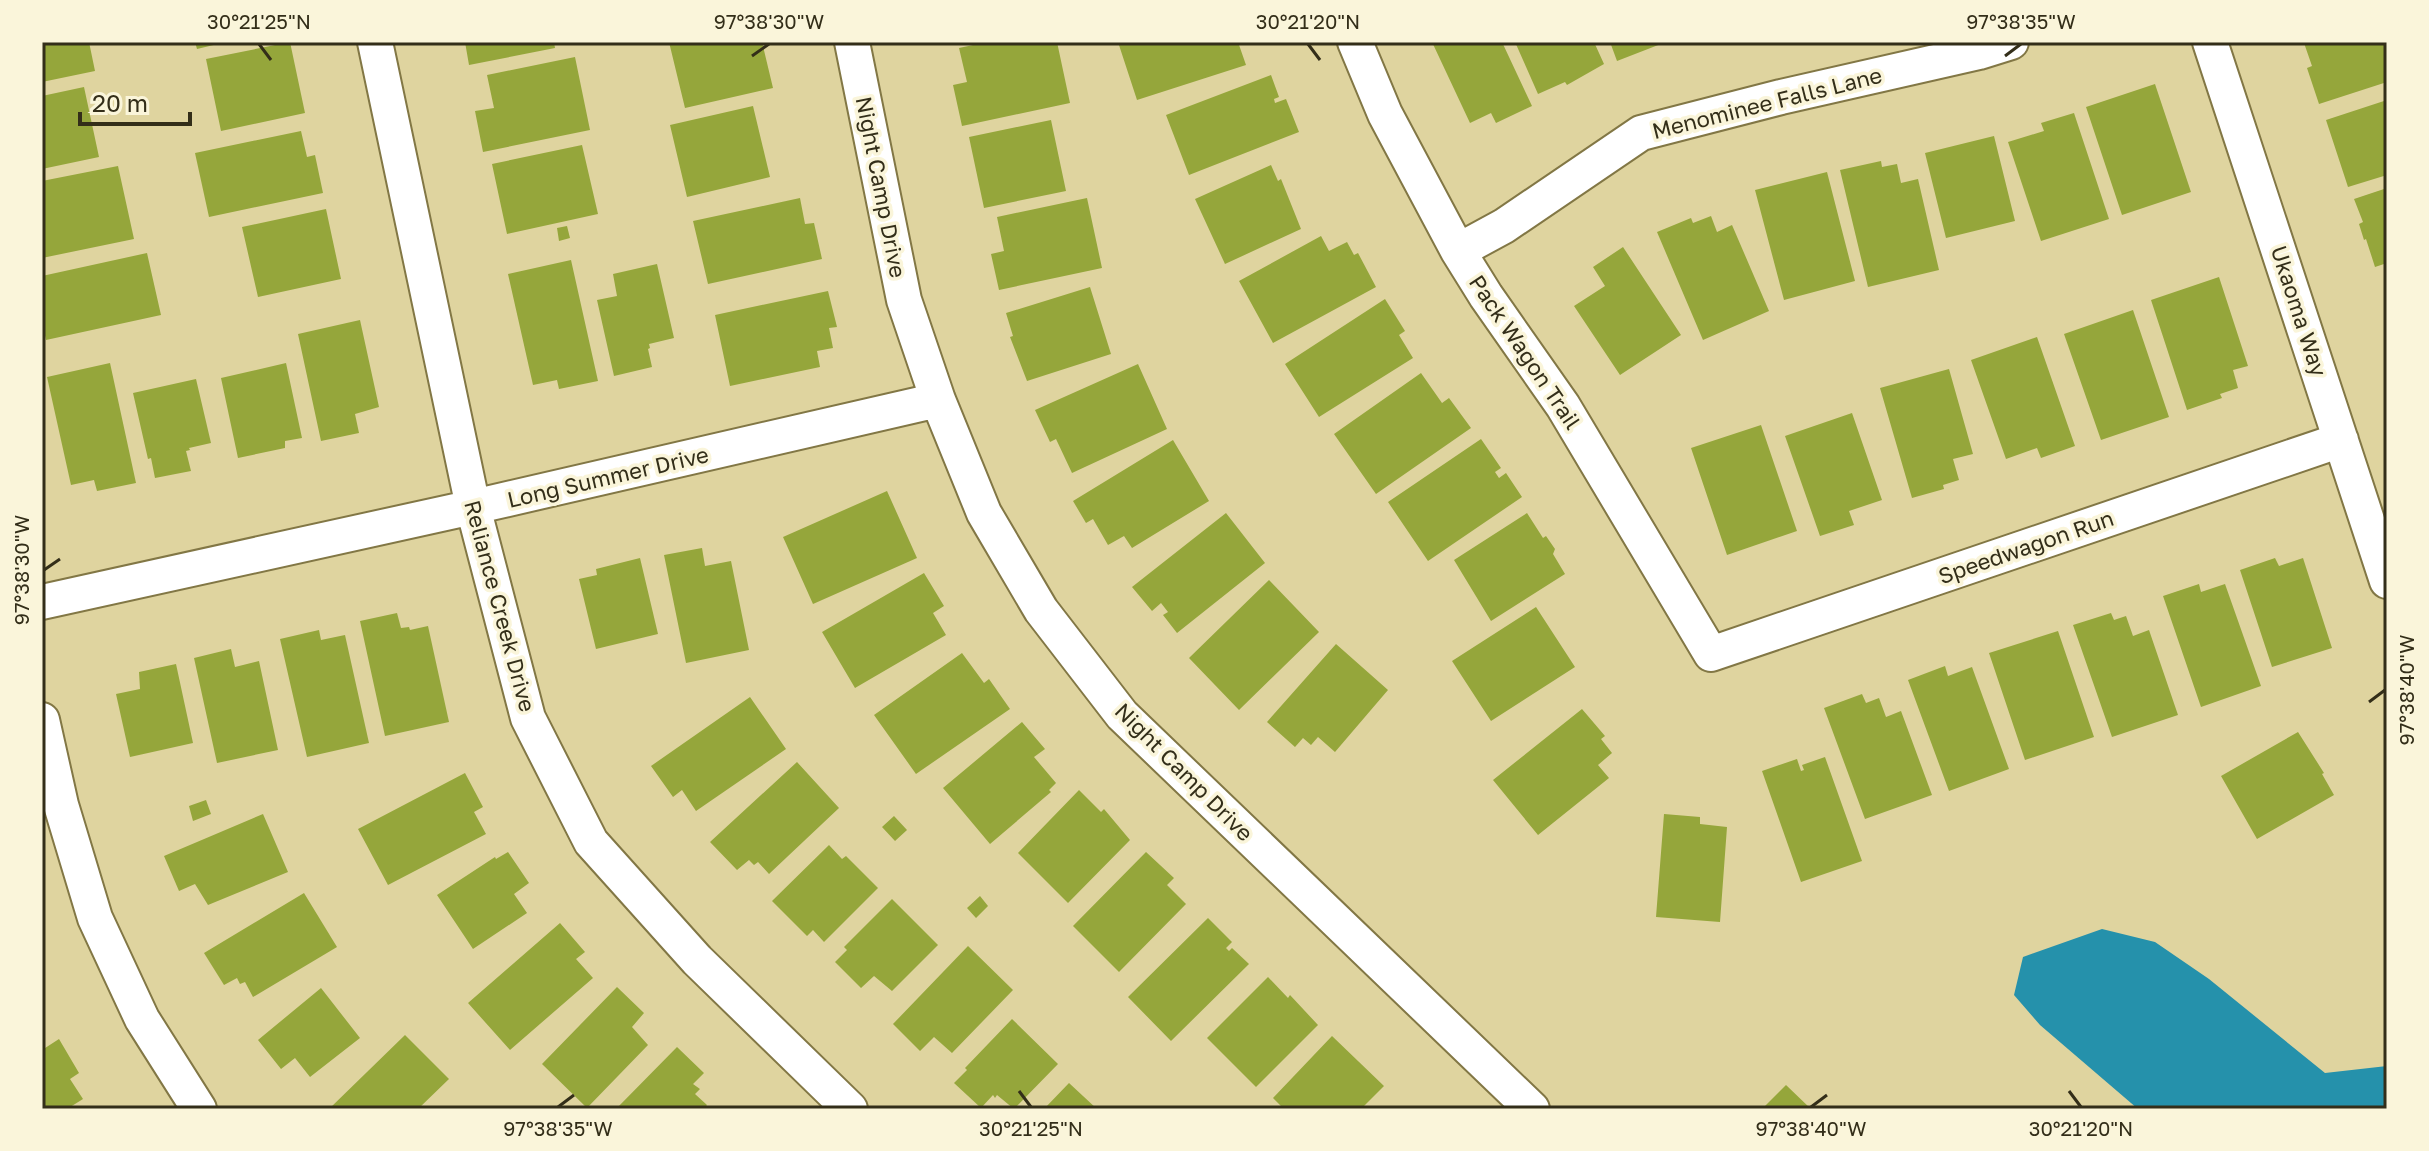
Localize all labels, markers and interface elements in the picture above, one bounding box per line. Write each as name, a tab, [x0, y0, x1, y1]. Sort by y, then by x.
text: 30°21'25"N	[207, 9, 311, 33]
text: 97°38'30"W	[714, 9, 824, 33]
text: 30°21'20"N	[1256, 9, 1360, 33]
text: 97°38'35"W	[1966, 9, 2076, 33]
street label: Menominee Falls Lane	[1649, 61, 1885, 144]
scale bar	[80, 76, 190, 126]
text: 20 m	[92, 88, 148, 117]
street label: Night Camp Drive	[851, 94, 912, 280]
street label: Ukaoma Way	[2266, 242, 2333, 380]
street label: Pack Wagon Trail	[1464, 269, 1587, 434]
street label: Long Summer Drive	[505, 440, 711, 513]
street label: Reliance Creek Drive	[459, 497, 542, 715]
street label: Speedwagon Run	[1935, 504, 2117, 589]
text: 97°38'30"W	[9, 515, 33, 625]
text: 97°38'40"W	[2394, 635, 2418, 745]
street label: Night Camp Drive	[1110, 697, 1259, 846]
text: 97°38'35"W	[503, 1116, 613, 1140]
text: 30°21'25"N	[979, 1116, 1083, 1140]
text: 97°38'40"W	[1756, 1116, 1866, 1140]
text: 30°21'20"N	[2029, 1116, 2133, 1140]

